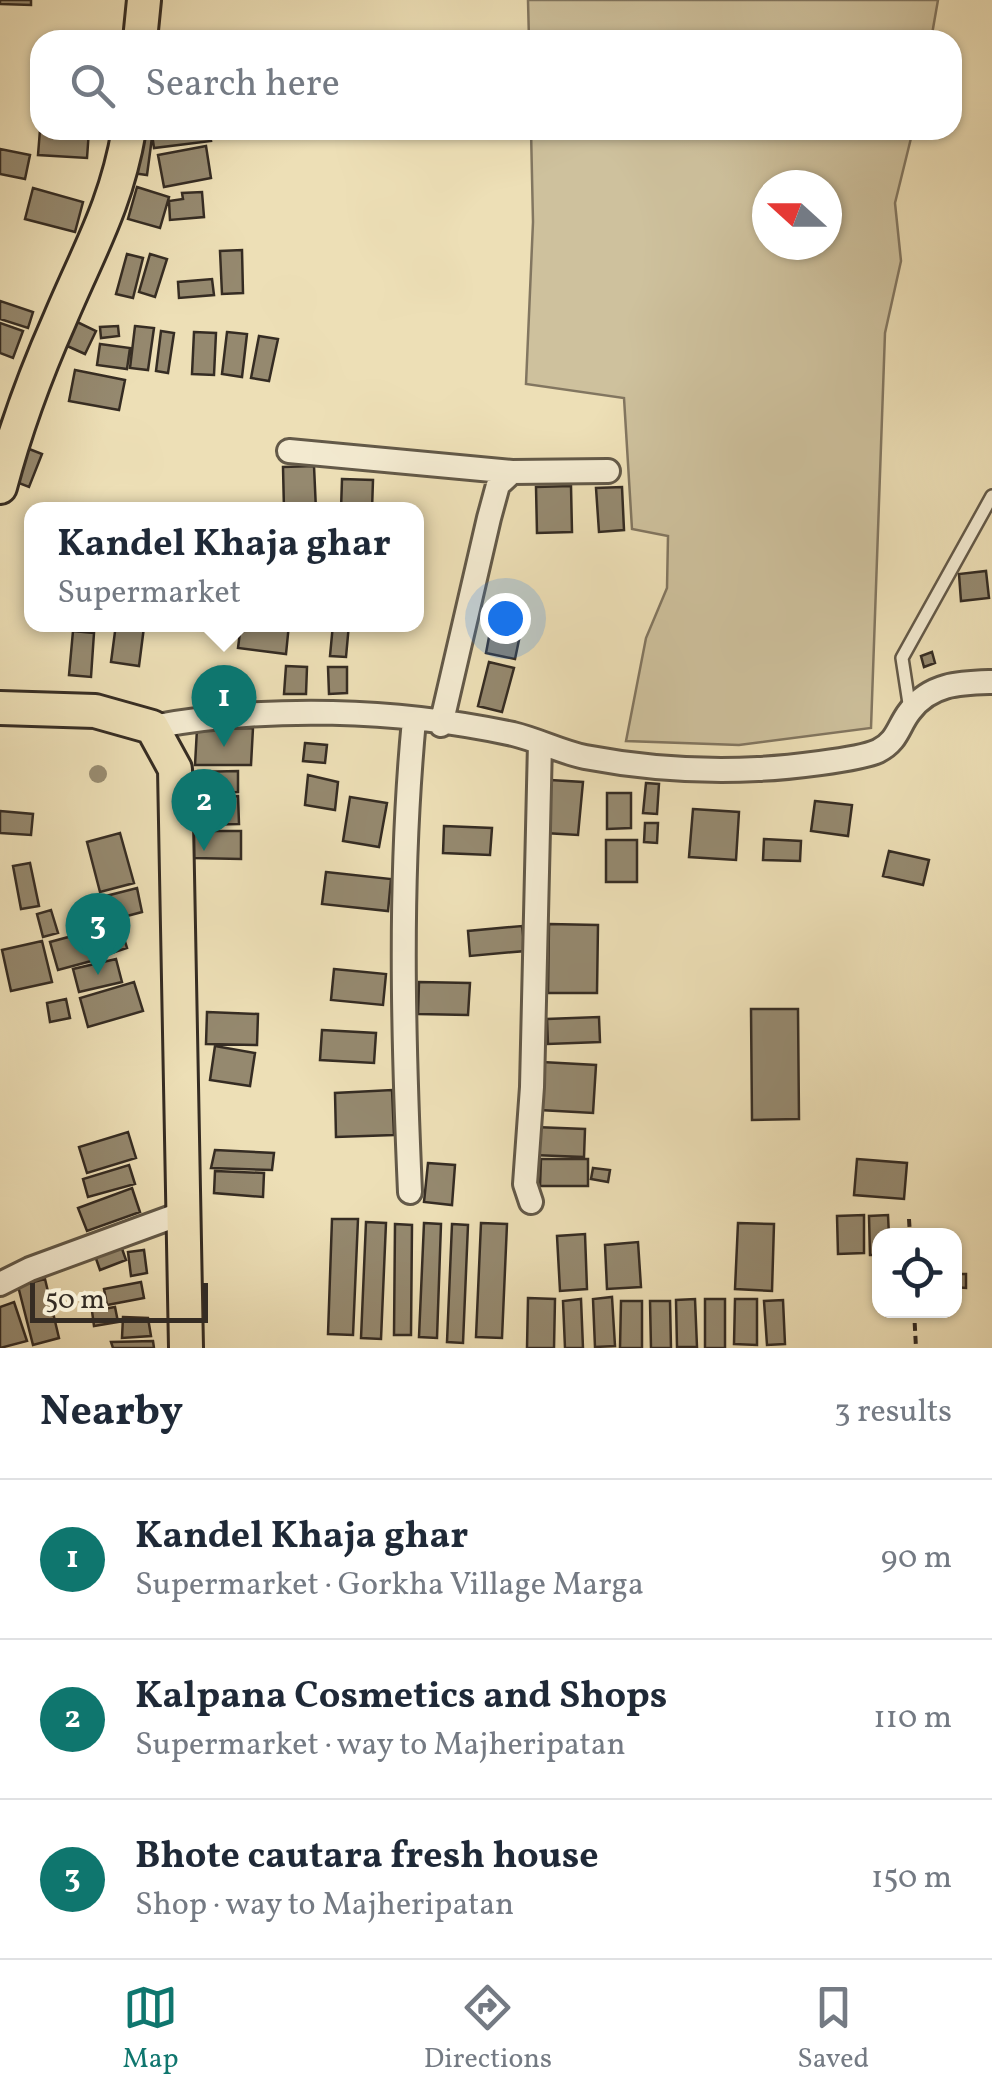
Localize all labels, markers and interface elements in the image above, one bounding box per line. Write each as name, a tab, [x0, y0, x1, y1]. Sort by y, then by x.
search box	[30, 30, 962, 140]
icon: search	[65, 58, 120, 113]
text: Search here	[145, 59, 340, 112]
north arrow	[752, 170, 842, 260]
popup	[24, 502, 424, 632]
text: Kandel Khaja ghar	[57, 519, 391, 572]
text: Supermarket	[57, 572, 241, 616]
your location	[480, 593, 531, 644]
pin: 1	[192, 664, 256, 747]
pin: 2	[172, 768, 236, 851]
pin: 3	[66, 892, 130, 975]
map controls	[872, 1228, 962, 1318]
button: locate	[872, 1228, 962, 1318]
scale bar	[30, 1278, 208, 1322]
text: 50 m	[45, 1281, 105, 1320]
text: Nearby	[40, 1384, 183, 1443]
text: 3 results	[834, 1391, 952, 1435]
text: Kandel Khaja ghar	[135, 1511, 468, 1564]
text: 1	[66, 1537, 79, 1581]
text: 90 m	[881, 1537, 952, 1581]
text: Supermarket · Gorkha Village Marga	[135, 1564, 644, 1608]
text: Kalpana Cosmetics and Shops	[135, 1671, 667, 1724]
text: 2	[64, 1697, 81, 1741]
text: 110 m	[873, 1697, 952, 1741]
text: Supermarket · way to Majheripatan	[135, 1724, 626, 1768]
text: Bhote cautara fresh house	[135, 1831, 599, 1884]
text: 3	[64, 1857, 81, 1901]
text: 150 m	[871, 1857, 952, 1901]
text: Shop · way to Majheripatan	[135, 1884, 514, 1928]
tab: Map	[123, 1980, 179, 2079]
tab: Directions	[424, 1980, 552, 2079]
tab: Saved	[797, 1980, 869, 2079]

